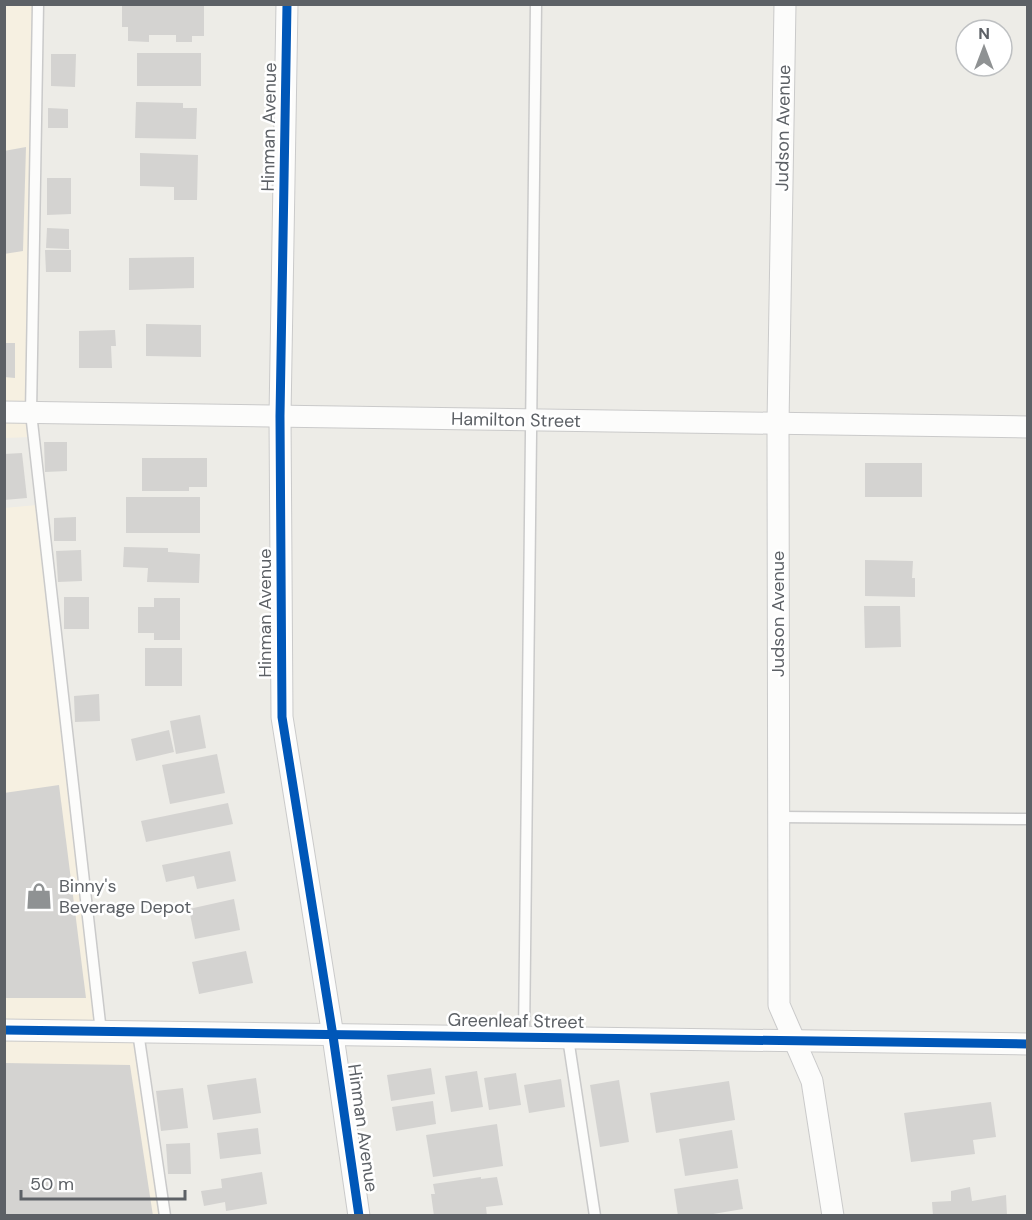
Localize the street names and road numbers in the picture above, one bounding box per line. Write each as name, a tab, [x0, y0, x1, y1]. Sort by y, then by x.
street label: Hinman Avenue	[256, 62, 282, 192]
street label: Judson Avenue	[770, 64, 796, 192]
street label: Hamilton Street	[451, 407, 581, 433]
street label: Hinman Avenue	[253, 548, 277, 678]
street label: Judson Avenue	[766, 551, 790, 677]
street label: Greenleaf Street	[447, 1008, 585, 1034]
street label: Hinman Avenue	[342, 1062, 384, 1194]

